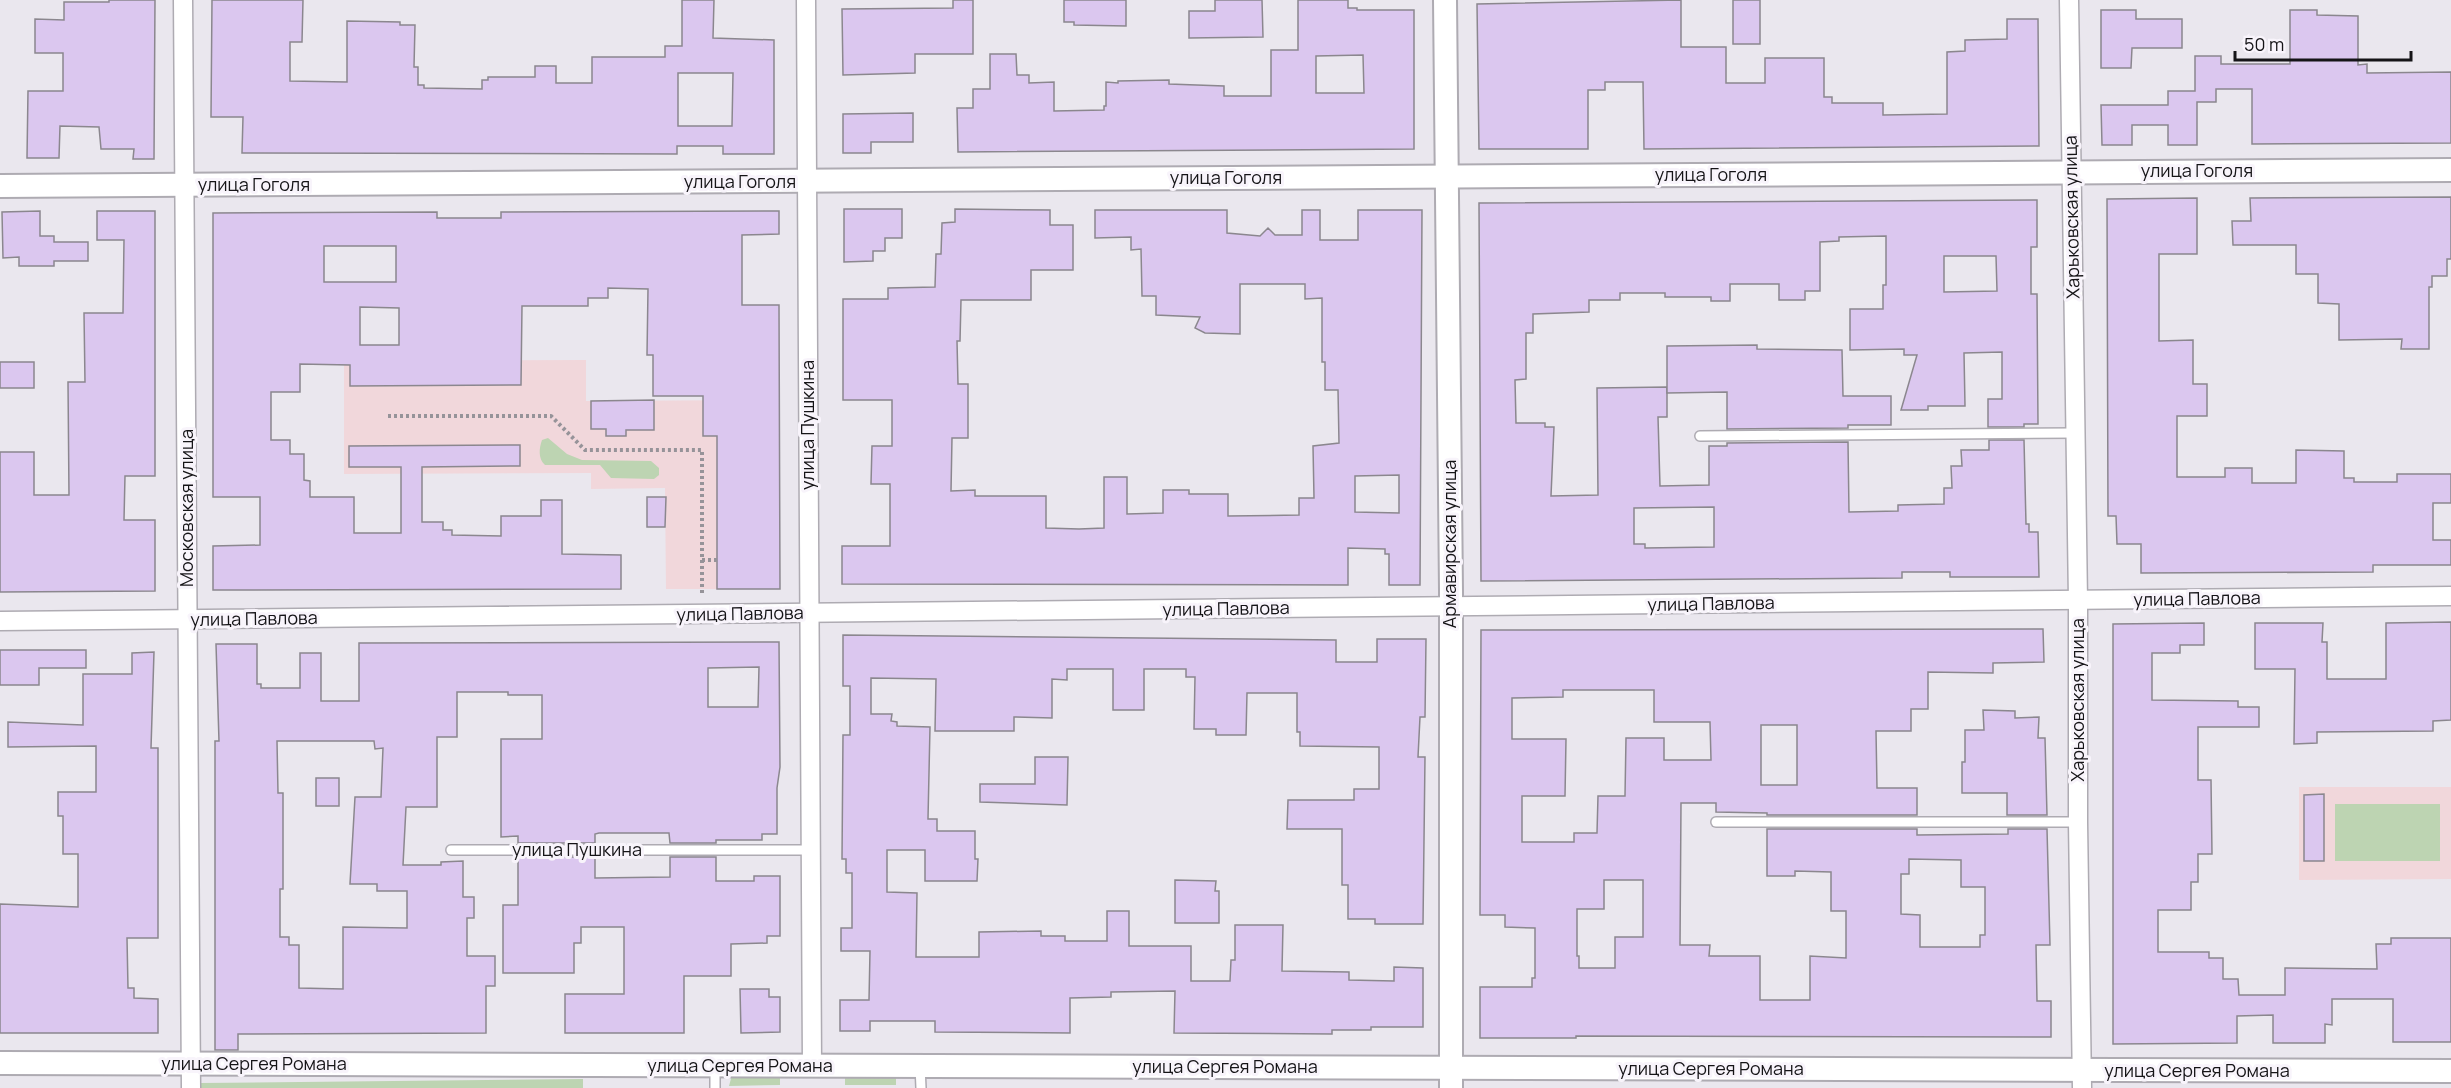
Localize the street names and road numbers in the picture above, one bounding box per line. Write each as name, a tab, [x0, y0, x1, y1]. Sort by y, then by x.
street label: Харьковская улица	[2058, 135, 2084, 299]
street label: улица Гоголя	[2141, 158, 2253, 182]
street label: улица Гоголя	[1655, 162, 1767, 186]
street label: улица Гоголя	[1170, 165, 1282, 189]
street label: улица Гоголя	[684, 169, 796, 193]
street label: улица Гоголя	[198, 172, 310, 196]
street label: улица Пушкина	[795, 360, 819, 490]
street label: Московская улица	[174, 429, 198, 587]
street label: Армавирская улица	[1437, 460, 1461, 628]
street label: улица Павлова	[2133, 585, 2261, 611]
street label: улица Павлова	[1647, 590, 1775, 616]
street label: улица Павлова	[1162, 595, 1290, 621]
street label: улица Павлова	[676, 600, 804, 626]
street label: улица Павлова	[190, 605, 318, 631]
street label: Харьковская улица	[2065, 618, 2089, 782]
street label: улица Пушкина	[512, 837, 642, 861]
street label: улица Сергея Романа	[161, 1051, 347, 1075]
street label: улица Сергея Романа	[647, 1053, 833, 1077]
street label: улица Сергея Романа	[1132, 1054, 1318, 1078]
street label: улица Сергея Романа	[1618, 1056, 1804, 1080]
street label: улица Сергея Романа	[2104, 1058, 2290, 1082]

